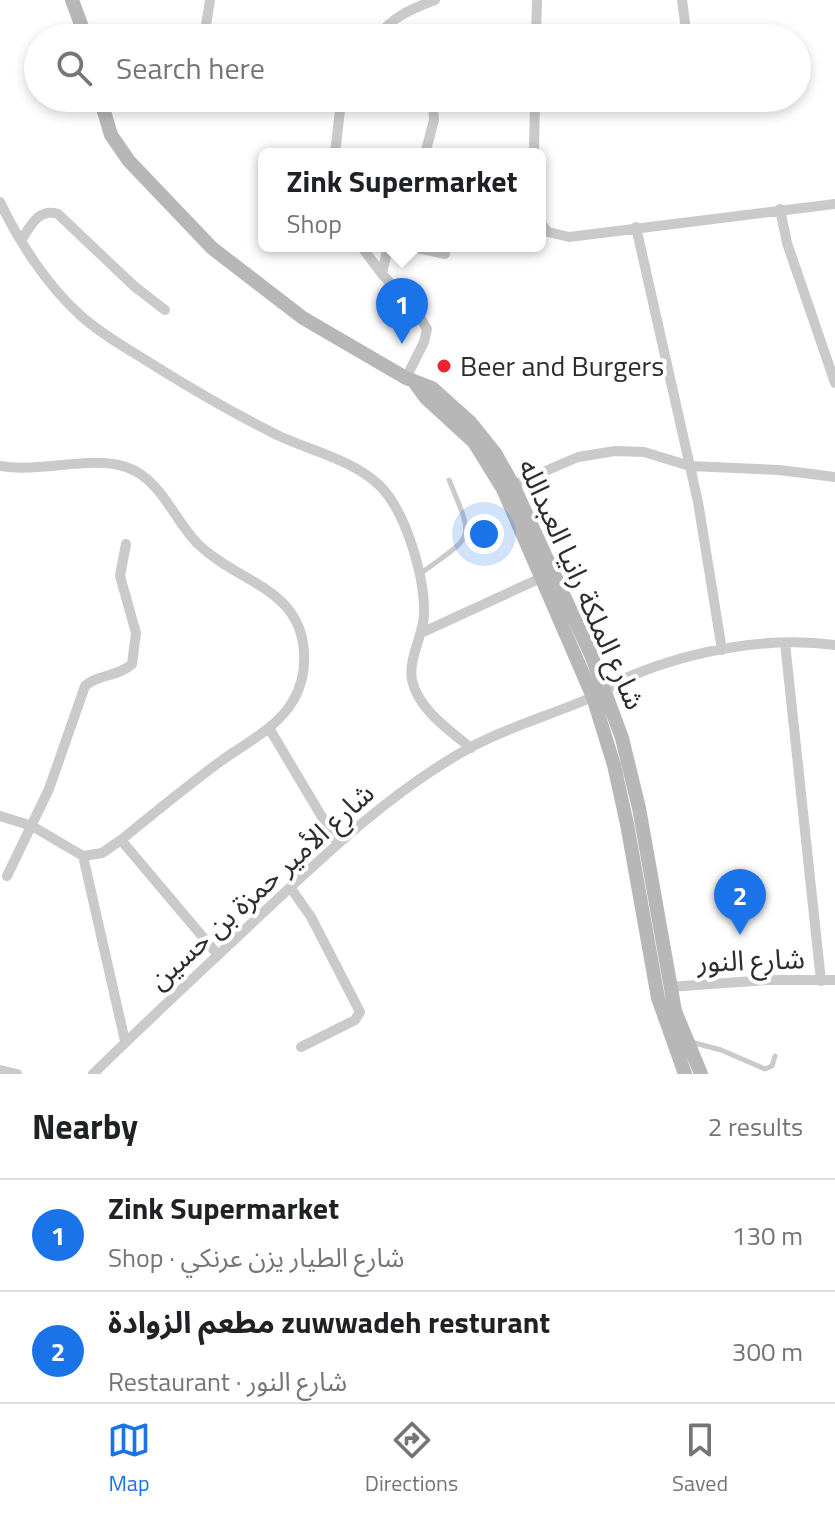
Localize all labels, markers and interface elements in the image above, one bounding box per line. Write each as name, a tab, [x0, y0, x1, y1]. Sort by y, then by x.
search box	[24, 24, 811, 112]
text: Search here	[116, 45, 265, 91]
icon: search	[52, 46, 96, 90]
popup	[258, 148, 546, 252]
text: Zink Supermarket	[286, 158, 518, 204]
text: Shop	[286, 204, 342, 243]
pin: 1	[376, 278, 428, 344]
place label: Beer and Burgers	[460, 344, 664, 387]
marker: Beer and Burgers	[435, 357, 453, 375]
street label: شارع الملكة رانيا العبدالله	[508, 451, 657, 716]
your location	[464, 514, 504, 554]
street label: شارع الأمير حمزة بن حسين	[138, 772, 383, 999]
pin: 2	[714, 869, 766, 935]
street label: شارع النور	[695, 936, 806, 983]
text: Nearby	[32, 1100, 138, 1152]
text: 2 results	[708, 1107, 803, 1146]
text: Zink Supermarket	[108, 1185, 339, 1231]
text: 1	[51, 1216, 65, 1255]
text: 130 m	[732, 1216, 803, 1255]
text: Shop · شارع الطيار يزن عرنكي	[108, 1238, 404, 1277]
text: مطعم الزوادة zuwwadeh resturant	[108, 1299, 550, 1345]
text: 2	[51, 1332, 65, 1371]
text: 300 m	[732, 1332, 803, 1371]
text: Restaurant · شارع النور	[108, 1362, 347, 1401]
tab: Map	[107, 1418, 151, 1500]
tab: Directions	[365, 1418, 458, 1500]
tab: Saved	[672, 1418, 728, 1500]

